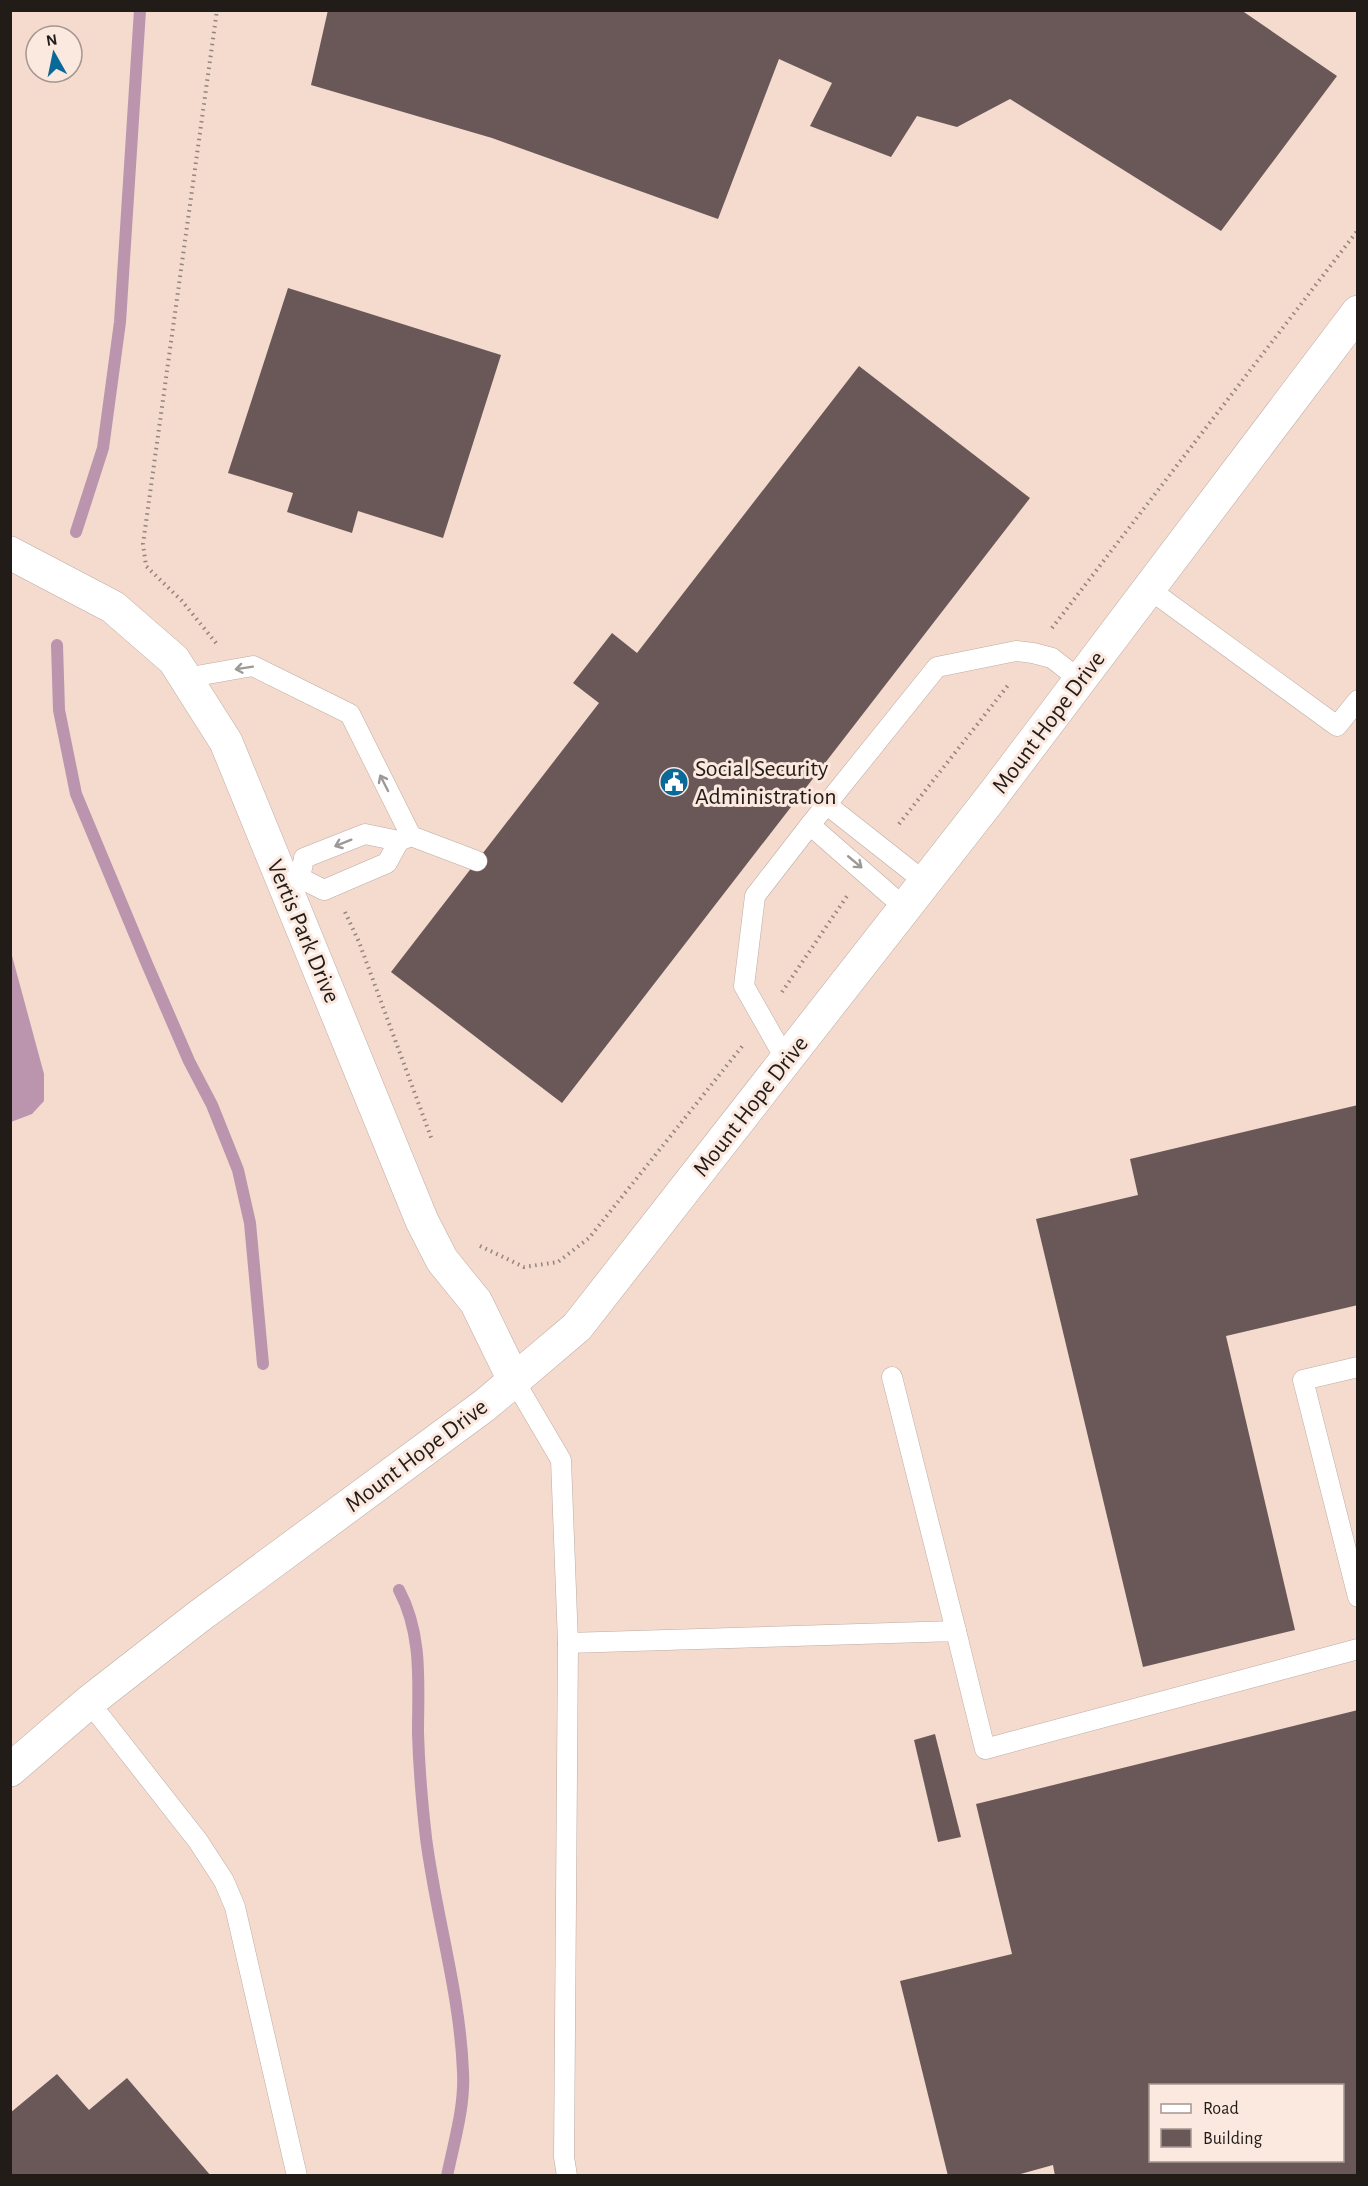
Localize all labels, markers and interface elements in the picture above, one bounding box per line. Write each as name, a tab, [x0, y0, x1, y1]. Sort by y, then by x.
north arrow	[24, 24, 84, 84]
text: N	[45, 31, 59, 49]
street label: Mount Hope Drive	[988, 647, 1110, 798]
one-way arrow	[234, 663, 254, 674]
place label: Social Security Administration	[695, 757, 837, 809]
public building icon: Social Security Administration	[658, 766, 690, 798]
one-way arrow	[378, 775, 390, 793]
one-way arrow	[334, 838, 353, 849]
one-way arrow	[847, 855, 862, 869]
street label: Vertis Park Drive	[262, 856, 344, 1006]
street label: Mount Hope Drive	[689, 1032, 813, 1181]
street label: Mount Hope Drive	[341, 1395, 492, 1517]
legend	[1149, 2084, 1344, 2162]
text: Road	[1203, 2100, 1239, 2118]
text: Building	[1203, 2130, 1263, 2148]

